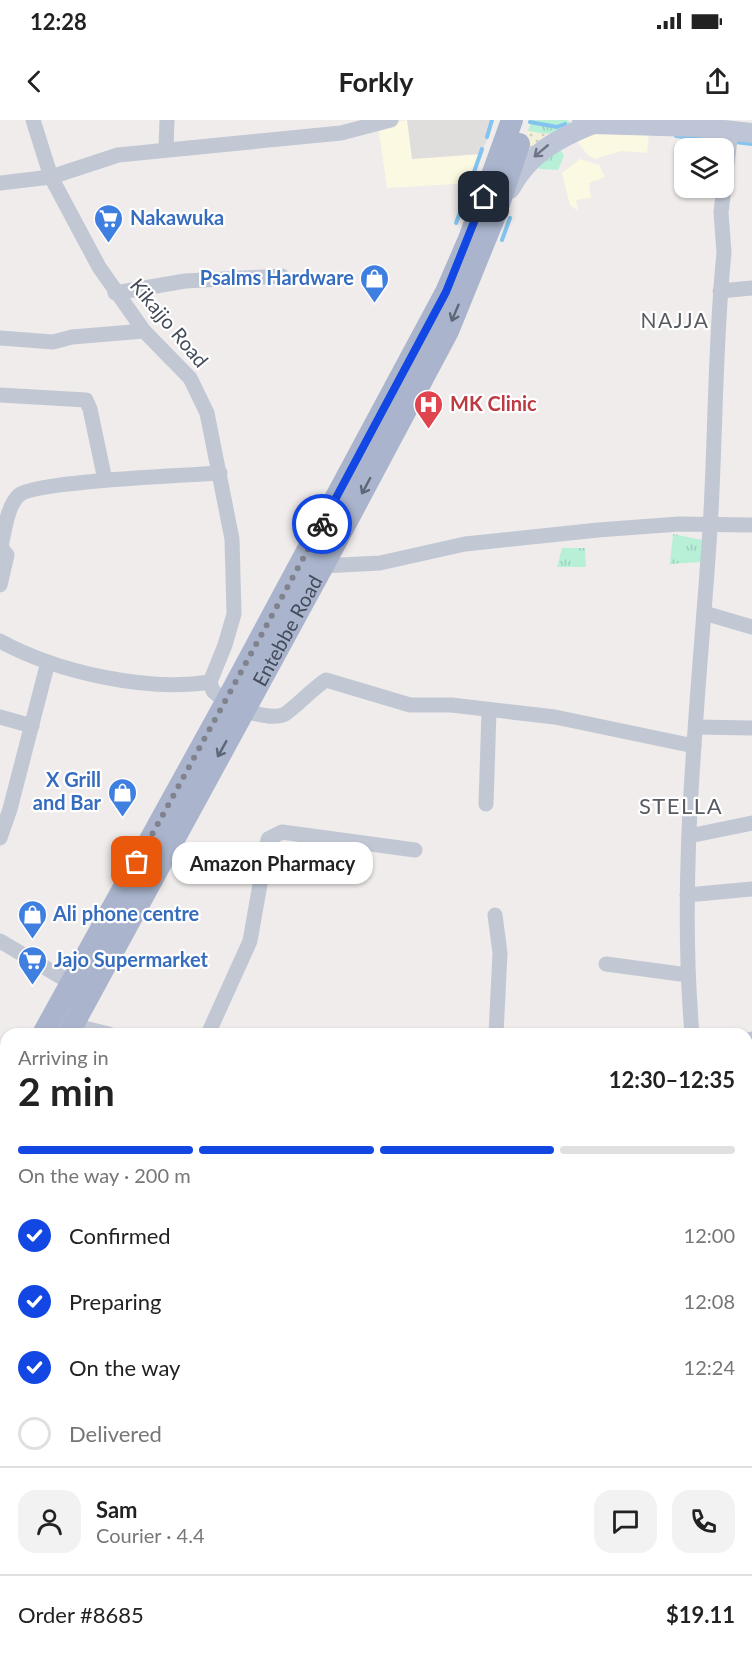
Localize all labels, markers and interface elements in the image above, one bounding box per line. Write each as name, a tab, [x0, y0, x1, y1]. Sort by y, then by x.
text: 12:28	[30, 8, 87, 35]
icon: back	[18, 65, 51, 98]
text: Forkly	[338, 65, 414, 98]
icon: share	[701, 65, 734, 98]
map controls	[674, 138, 734, 198]
button: layers	[674, 138, 734, 198]
one-way arrow	[534, 144, 549, 158]
pin	[458, 171, 509, 222]
icon: home	[467, 180, 500, 213]
supermarket icon: Nakawuka	[93, 202, 125, 244]
place label: Nakawuka	[130, 205, 224, 229]
shop icon: Psalms Hardware	[359, 262, 391, 304]
place label: Psalms Hardware	[200, 265, 354, 289]
street label: Kikajjo Road	[126, 273, 214, 372]
one-way arrow	[449, 303, 460, 321]
district label: NAJJA	[640, 307, 710, 332]
hospital icon: MK Clinic	[413, 388, 445, 430]
place label: MK Clinic	[450, 391, 537, 415]
one-way arrow	[359, 476, 371, 494]
courier	[292, 494, 352, 554]
icon: bike	[306, 508, 339, 541]
street label: Entebbe Road	[247, 571, 327, 690]
one-way arrow	[216, 740, 228, 757]
place label: X Grill and Bar	[33, 767, 102, 814]
shop icon: X Grill and Bar	[106, 776, 138, 818]
district label: STELLA	[639, 792, 723, 819]
pin	[111, 836, 162, 887]
callout: Amazon Pharmacy	[173, 841, 374, 883]
icon: bag	[120, 845, 153, 878]
text: Amazon Pharmacy	[190, 851, 355, 875]
shop icon: Ali phone centre	[16, 898, 48, 940]
place label: Ali phone centre	[52, 901, 200, 925]
supermarket icon: Jajo Supermarket	[17, 944, 49, 986]
place label: Jajo Supermarket	[54, 947, 208, 971]
text: Arriving in	[18, 1045, 109, 1069]
text: 12:30–12:35	[609, 1066, 735, 1093]
text: 2 min	[18, 1068, 115, 1114]
text: On the way · 200 m	[18, 1163, 191, 1187]
icon: check	[18, 1219, 51, 1252]
text: Confirmed	[69, 1222, 171, 1249]
text: 12:00	[684, 1223, 735, 1247]
icon: check	[18, 1285, 51, 1318]
text: Preparing	[69, 1288, 161, 1315]
text: 12:08	[684, 1289, 735, 1313]
icon: check	[18, 1351, 51, 1384]
text: On the way	[69, 1354, 180, 1381]
text: 12:24	[684, 1355, 735, 1379]
text: Delivered	[69, 1420, 162, 1447]
button: person	[18, 1490, 81, 1553]
button: chat	[594, 1490, 657, 1553]
button: phone	[672, 1490, 735, 1553]
text: Sam	[96, 1496, 138, 1523]
text: Courier · 4.4	[96, 1523, 205, 1547]
text: Order #8685	[18, 1601, 144, 1628]
text: $19.11	[666, 1601, 735, 1628]

